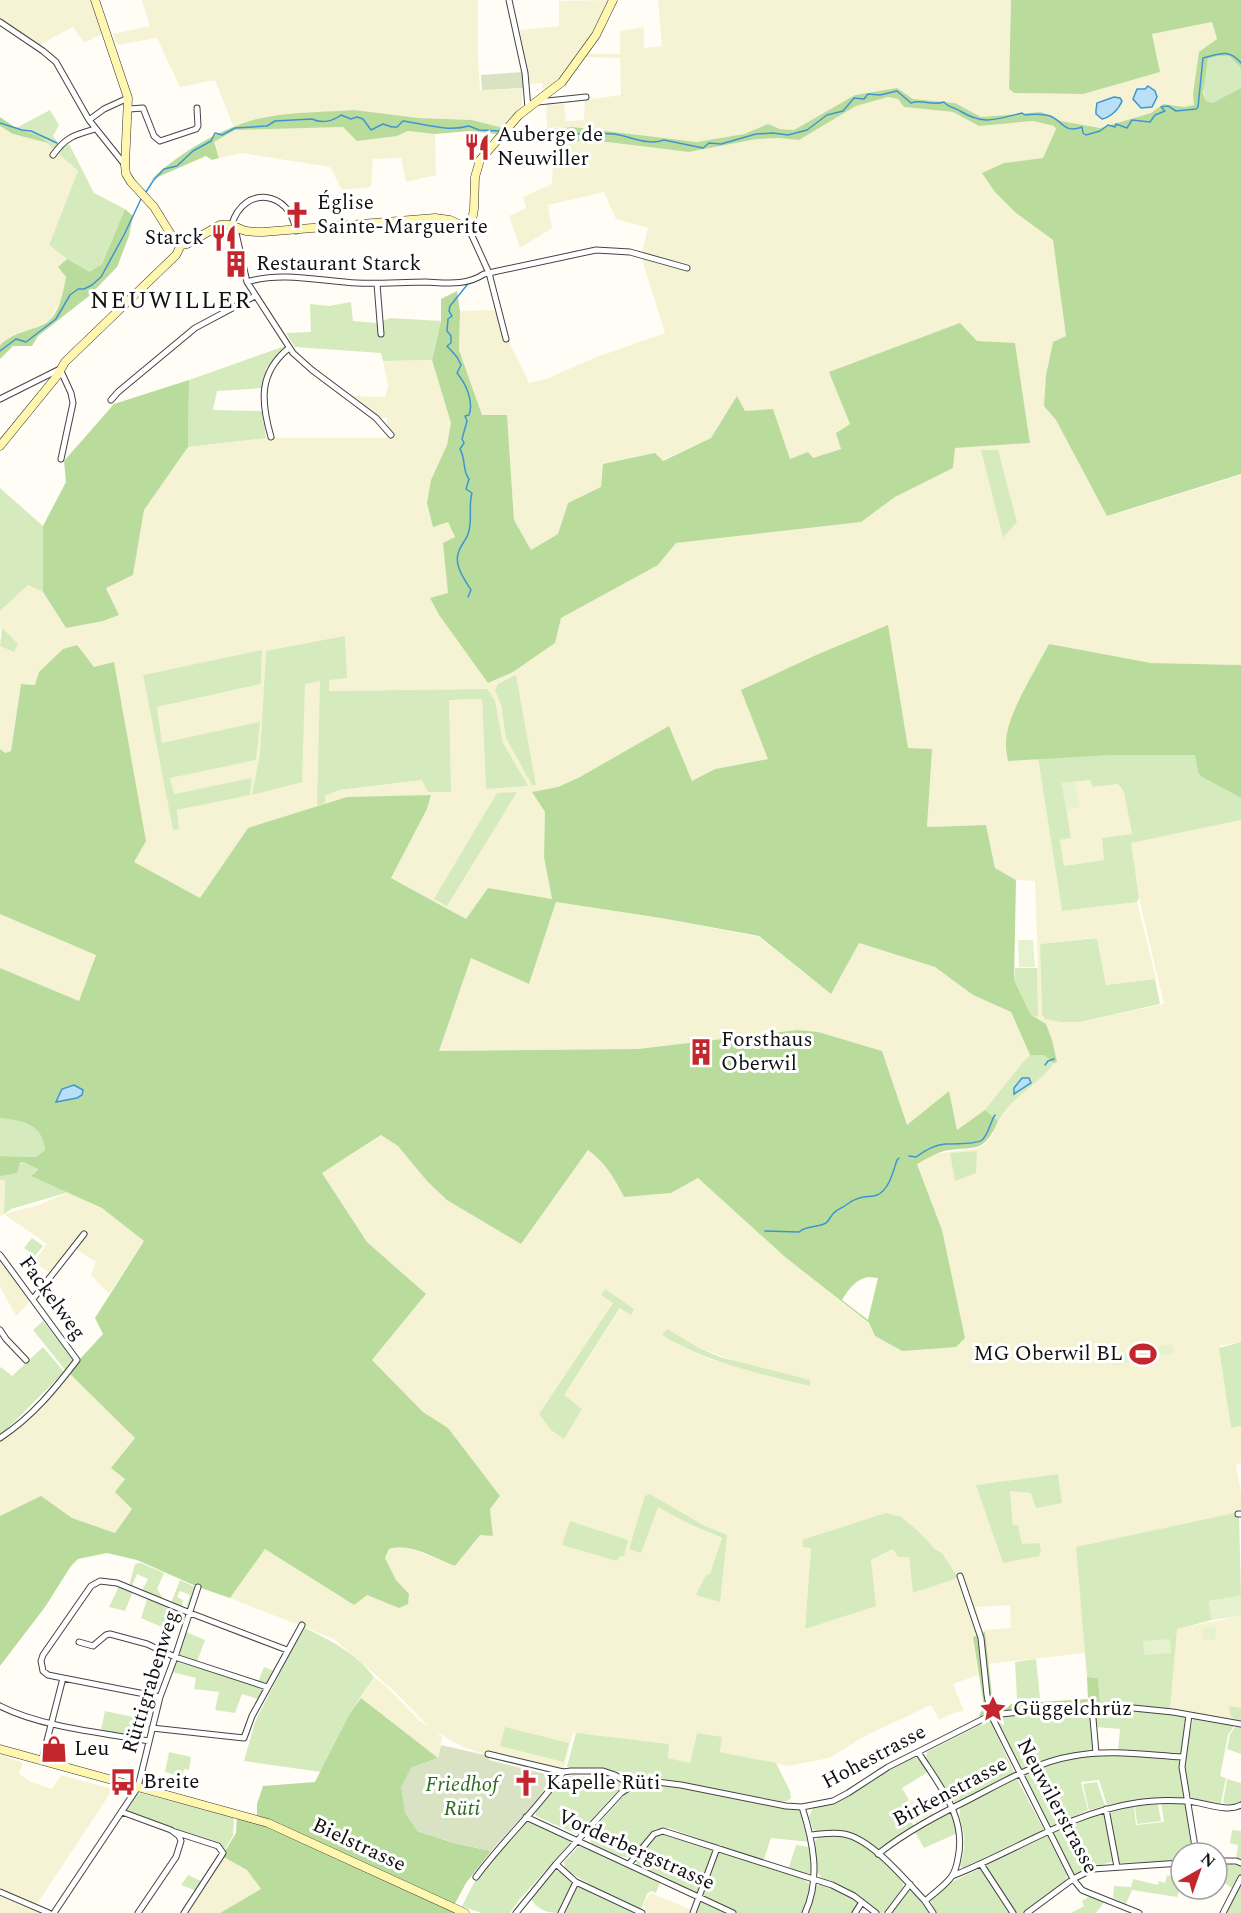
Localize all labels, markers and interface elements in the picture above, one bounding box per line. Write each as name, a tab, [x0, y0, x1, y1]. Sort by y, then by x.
place label: Auberge de Neuwiller	[497, 119, 603, 175]
restaurant icon: Auberge de Neuwiller	[462, 132, 492, 162]
place label: Église Sainte-Marguerite	[317, 187, 488, 243]
church icon: Église Sainte-Marguerite	[282, 200, 312, 230]
place label: Starck	[145, 222, 204, 254]
restaurant icon: Starck	[209, 223, 239, 253]
place label: Restaurant Starck	[256, 248, 422, 280]
building icon: Restaurant Starck	[221, 249, 251, 279]
district label: NEUWILLER	[90, 283, 252, 319]
place label: Forsthaus Oberwil	[721, 1024, 812, 1080]
building icon: Forsthaus Oberwil	[686, 1037, 716, 1067]
street label: Fackelweg	[10, 1249, 94, 1347]
place label: MG Oberwil BL	[973, 1338, 1123, 1370]
sports icon: MG Oberwil BL	[1128, 1339, 1158, 1369]
street label: Rüttigrabenweg	[114, 1606, 188, 1758]
place label: Güggelchrüz	[1013, 1693, 1132, 1725]
place icon: Güggelchrüz	[978, 1694, 1008, 1724]
street label: Hohestrasse	[816, 1716, 932, 1798]
place label: Leu	[74, 1733, 109, 1765]
street label: Neuwilerstrasse	[1008, 1733, 1106, 1879]
shop icon: Leu	[39, 1734, 69, 1764]
street label: Birkenstrasse	[887, 1748, 1013, 1836]
place label: Breite	[143, 1766, 200, 1798]
bus stop icon: Breite	[108, 1767, 138, 1797]
place label: Kapelle Rüti	[546, 1767, 661, 1799]
church icon: Kapelle Rüti	[511, 1768, 541, 1798]
park label: Friedhof Rüti	[425, 1769, 502, 1825]
street label: Vorderbergstrasse	[552, 1801, 720, 1899]
street label: Bielstrasse	[307, 1809, 411, 1881]
north arrow	[1169, 1841, 1229, 1901]
text: N	[1195, 1847, 1221, 1874]

